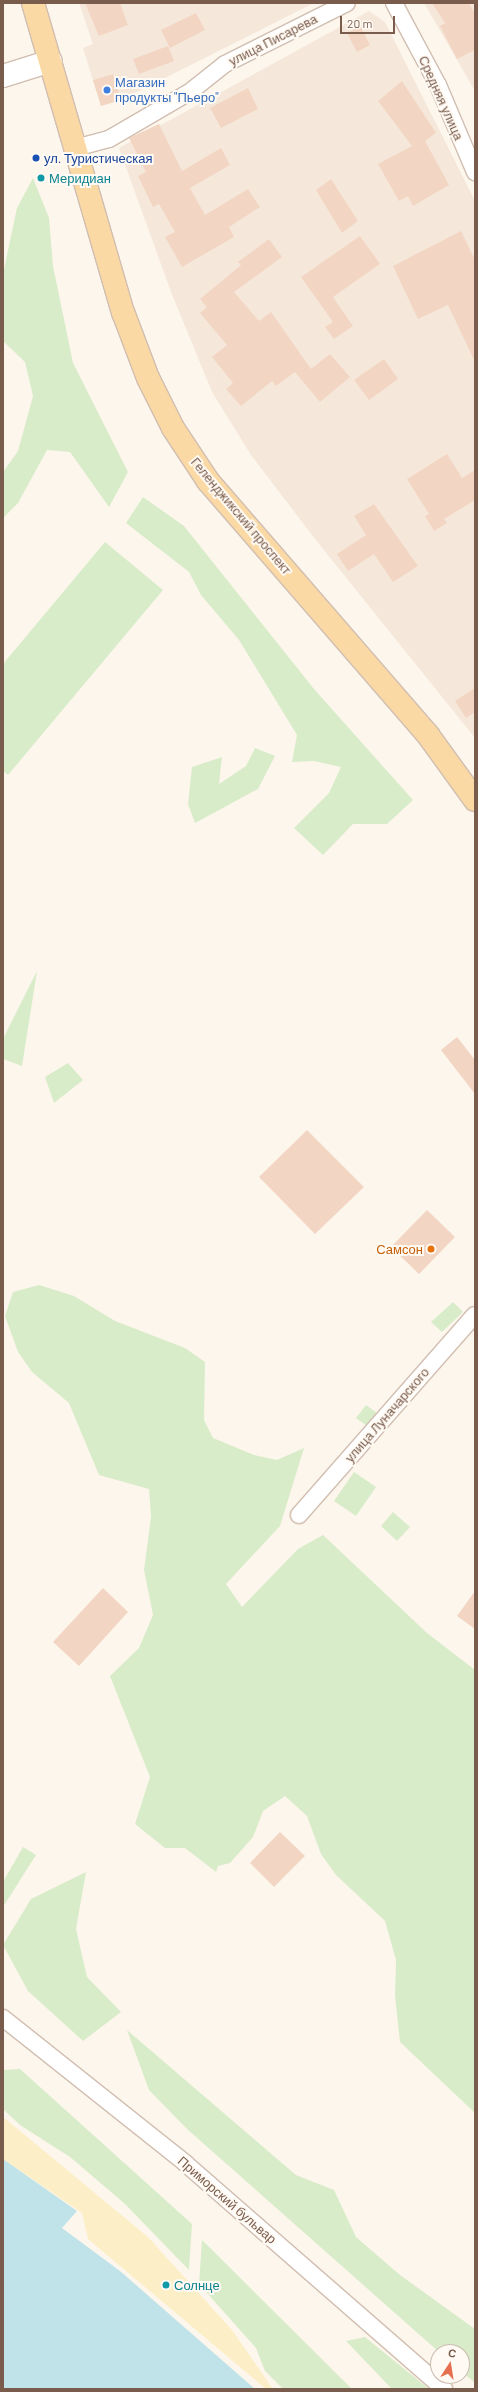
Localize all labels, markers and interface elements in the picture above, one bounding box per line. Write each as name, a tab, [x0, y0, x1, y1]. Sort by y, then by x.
scale bar	[342, 8, 397, 34]
street label: улица Писарева	[226, 11, 320, 69]
text: 20 m	[347, 16, 373, 30]
street label: Средняя улица	[415, 53, 467, 143]
place label: Магазин продукты "Пьеро"	[115, 75, 219, 106]
marker: Магазин продукты "Пьеро"	[102, 85, 112, 95]
place label: ул. Туристическая	[44, 150, 153, 166]
marker: ул. Туристическая	[31, 153, 41, 163]
place label: Меридиан	[49, 170, 111, 186]
marker: Меридиан	[36, 173, 46, 183]
street label: Геленджикский проспект	[188, 454, 294, 578]
place label: Самсон	[376, 1241, 423, 1257]
marker: Самсон	[426, 1244, 436, 1254]
street label: улица Луначарского	[342, 1365, 432, 1465]
street label: Приморский бульвар	[175, 2153, 279, 2247]
place label: Солнце	[174, 2277, 220, 2293]
marker: Солнце	[161, 2280, 171, 2290]
north arrow	[430, 2344, 470, 2384]
text: С	[447, 2346, 458, 2360]

